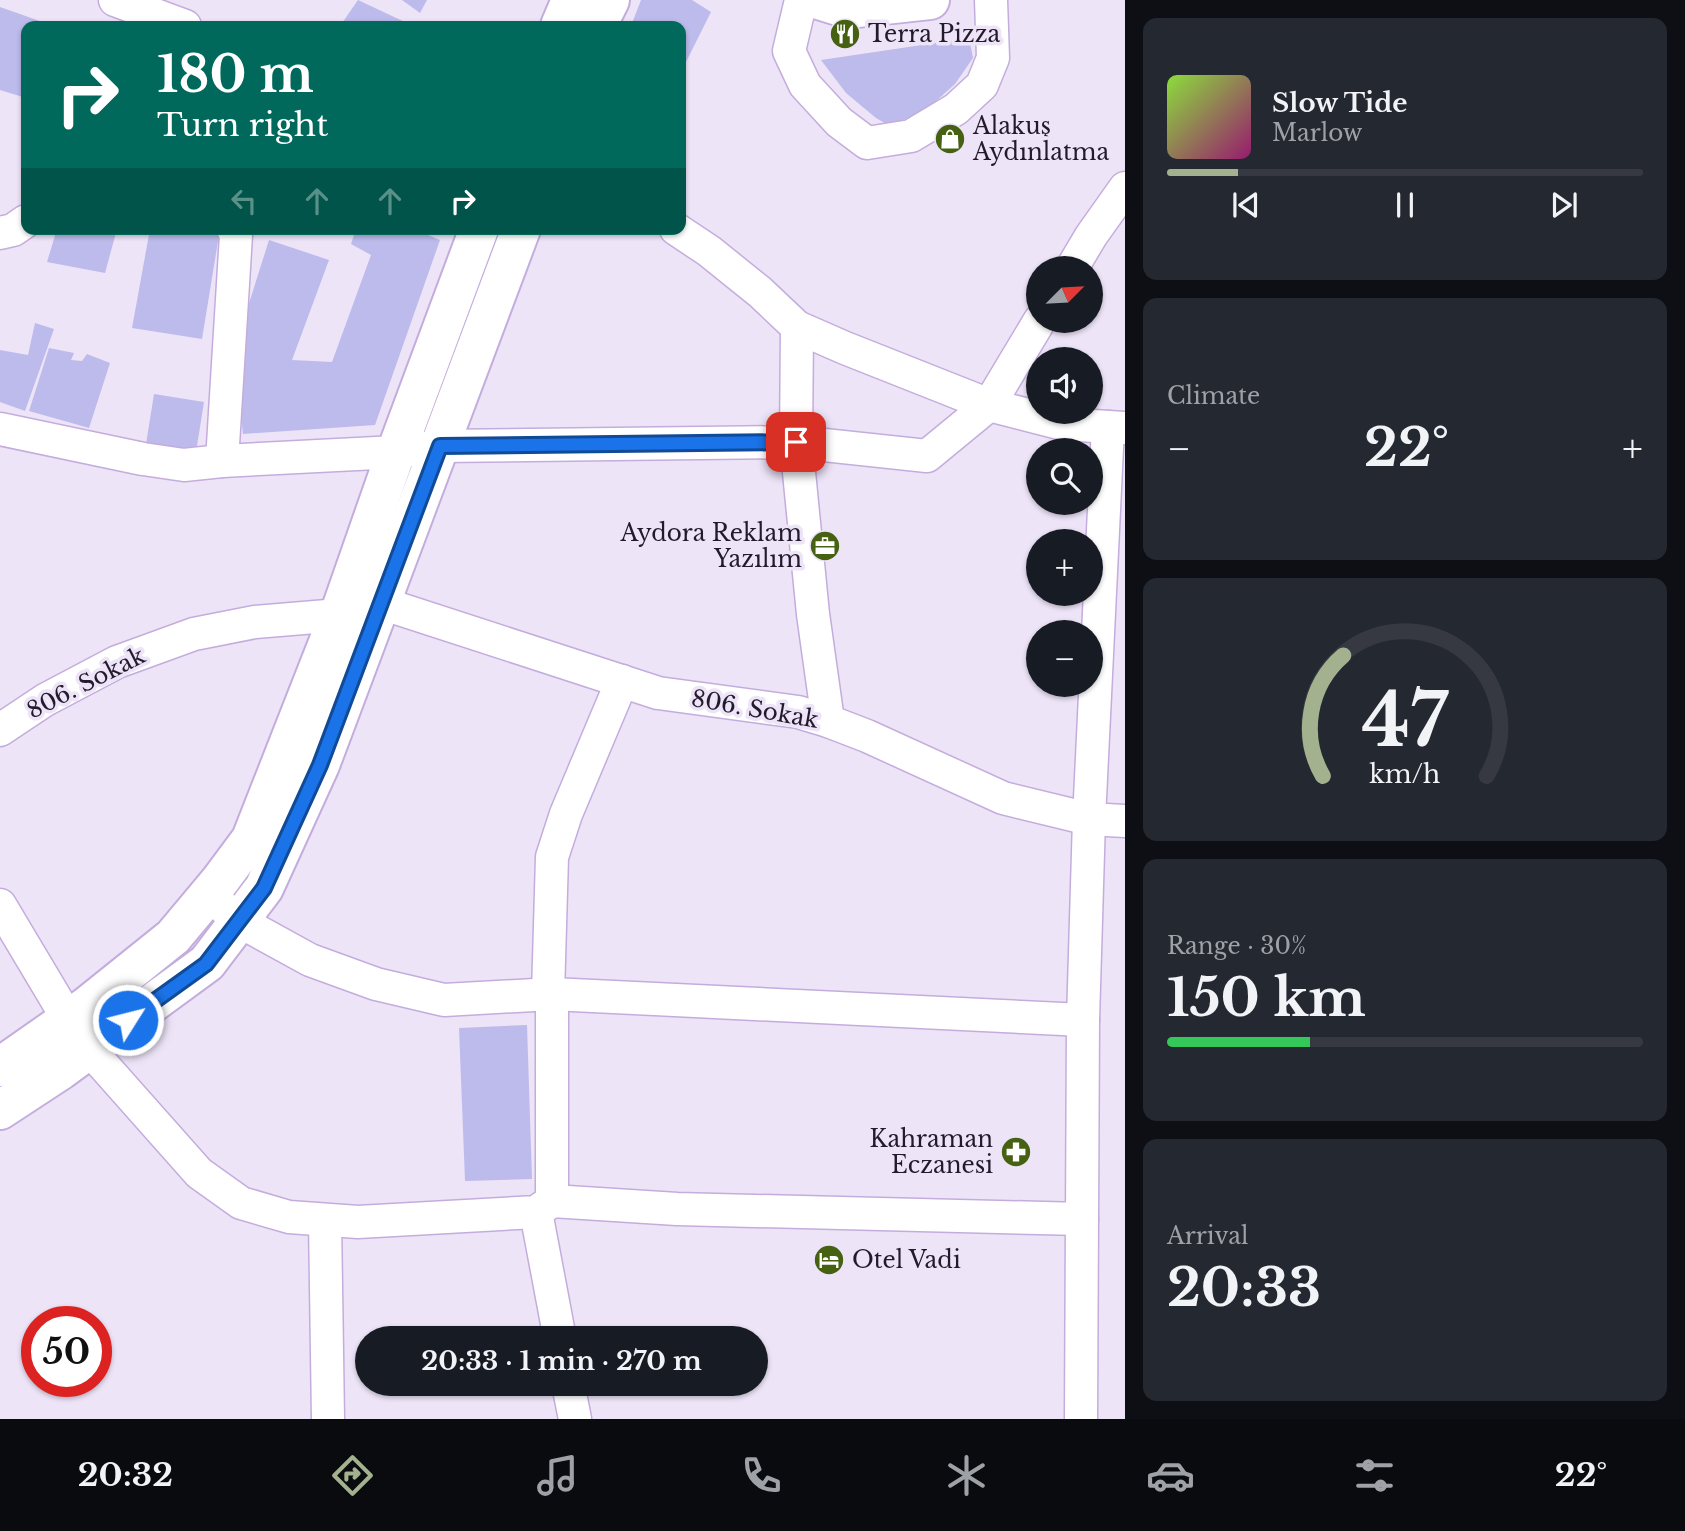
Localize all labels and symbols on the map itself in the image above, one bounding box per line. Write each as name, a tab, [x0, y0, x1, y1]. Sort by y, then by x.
restaurant icon: Terra Pizza	[828, 17, 862, 51]
place label: Terra Pizza	[868, 20, 1000, 48]
place label: Alakuş Aydınlatma	[972, 112, 1109, 166]
shop icon: Alakuş Aydınlatma	[933, 122, 967, 156]
north arrow	[1026, 256, 1102, 332]
pin	[766, 412, 826, 472]
place label: Aydora Reklam Yazılım	[620, 519, 802, 573]
office icon: Aydora Reklam Yazılım	[808, 529, 842, 563]
street label: 806. Sokak	[22, 641, 150, 725]
street label: 806. Sokak	[689, 684, 822, 734]
position arrow	[91, 983, 165, 1057]
place label: Kahraman Eczanesi	[870, 1125, 993, 1179]
pharmacy icon: Kahraman Eczanesi	[999, 1135, 1033, 1169]
hotel icon: Otel Vadi	[812, 1243, 846, 1277]
place label: Otel Vadi	[852, 1246, 961, 1274]
speed limit sign: 50	[21, 1306, 112, 1397]

